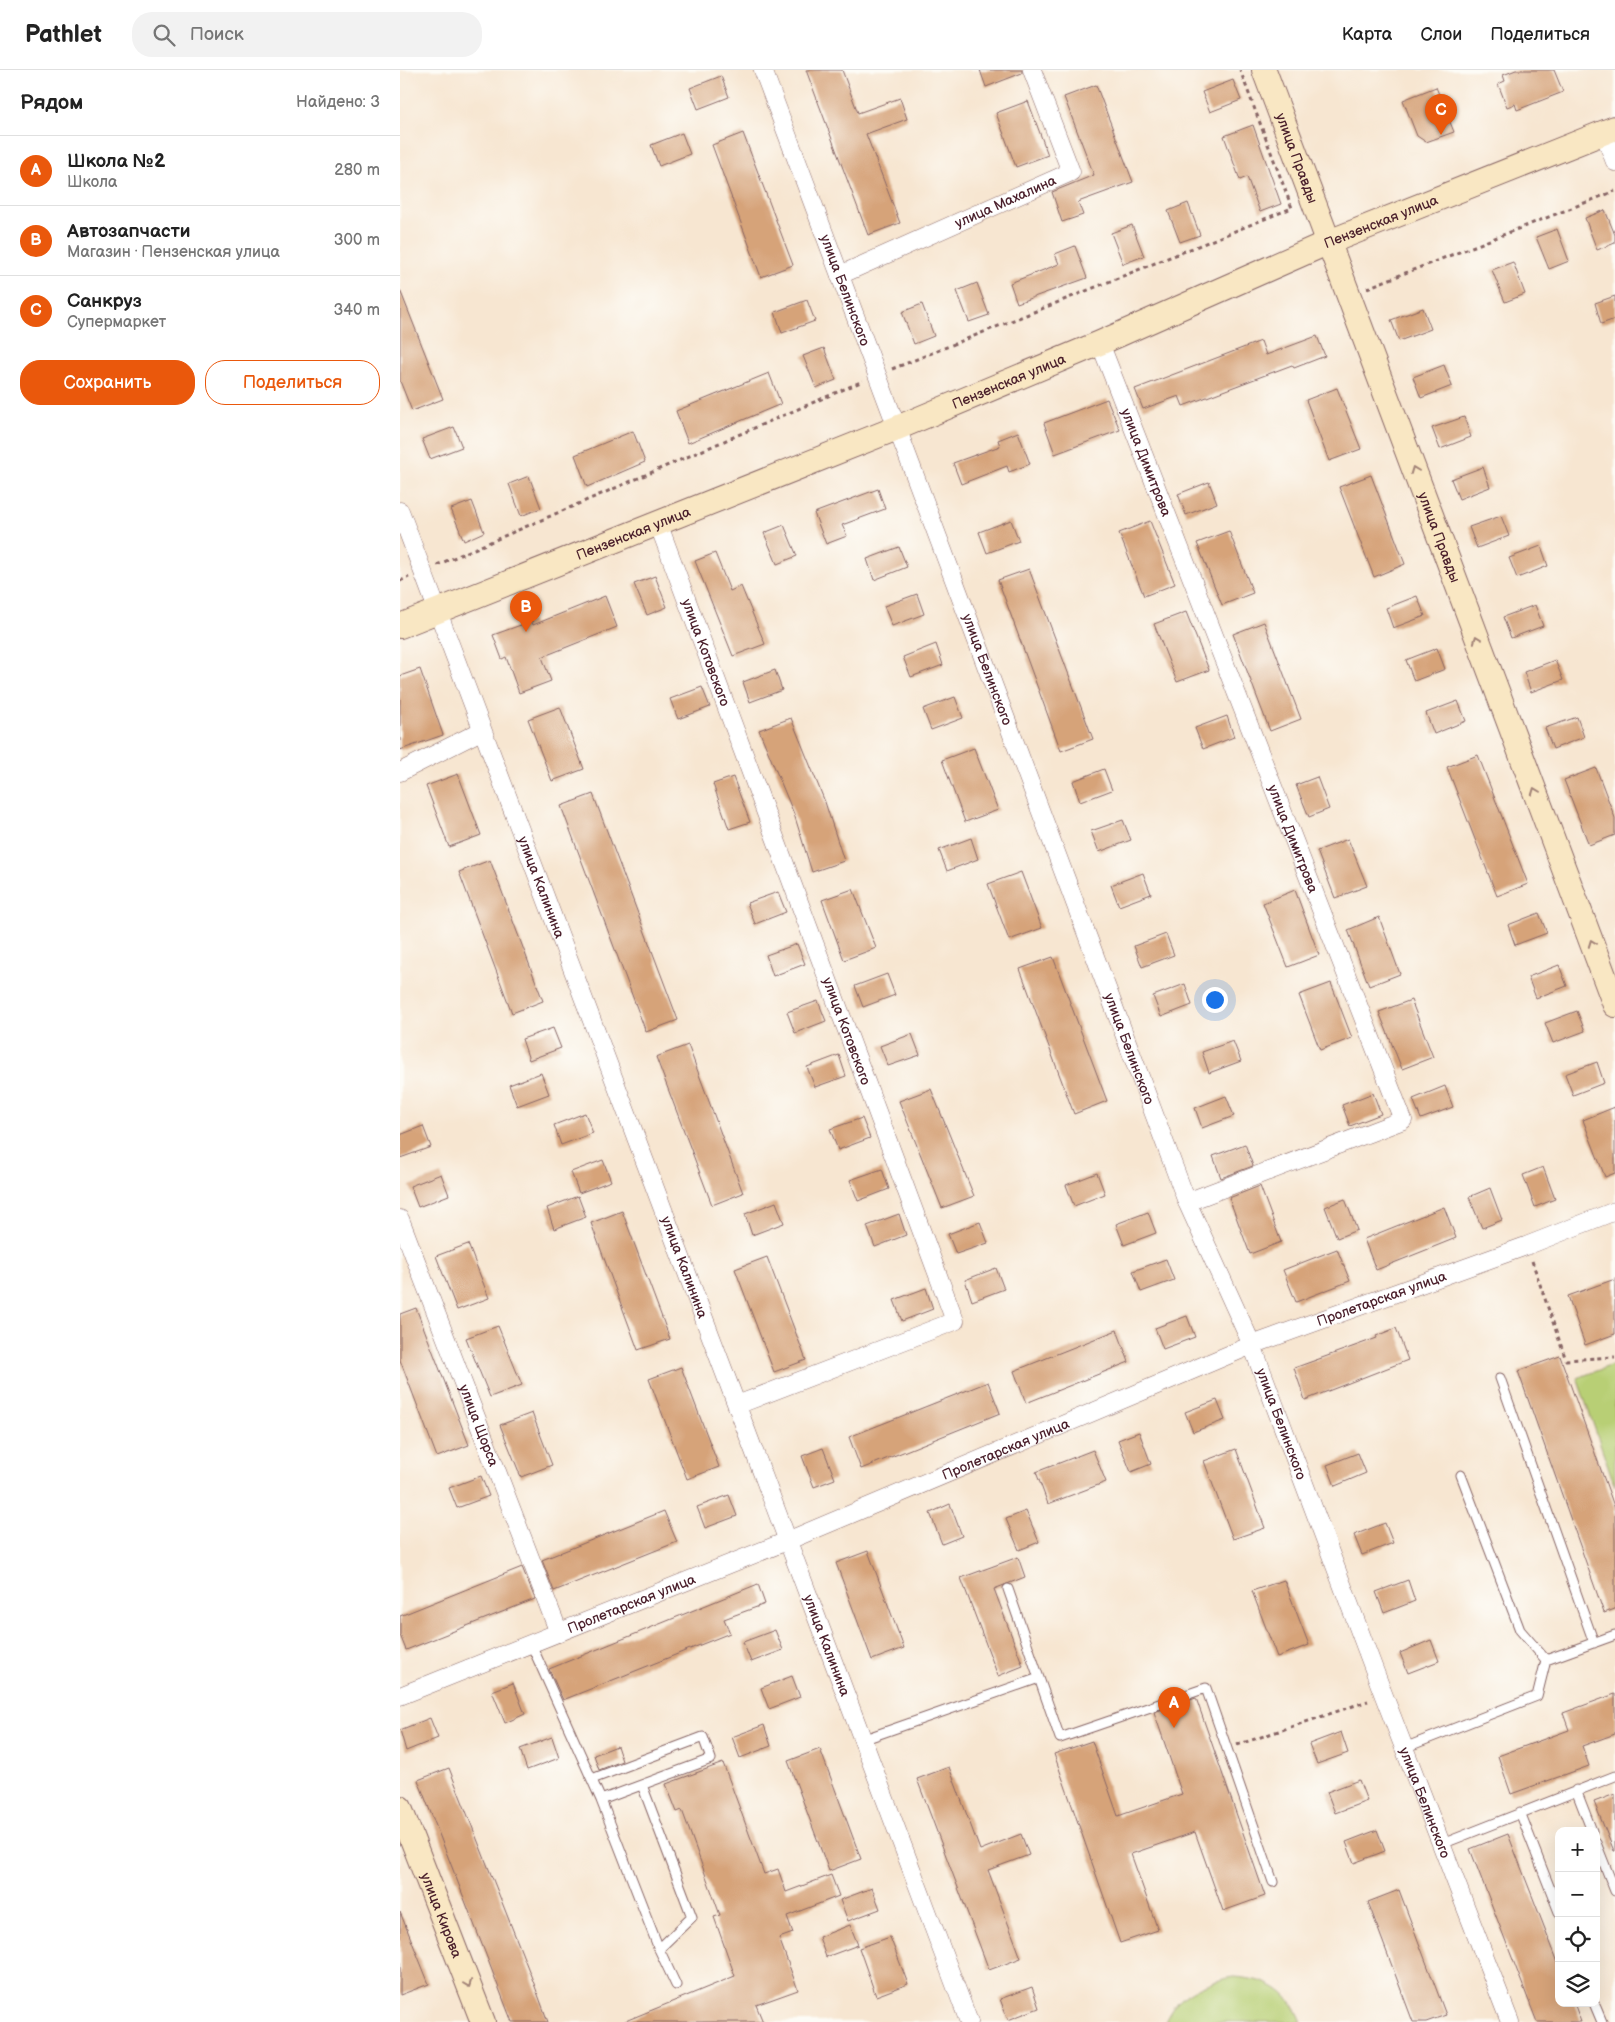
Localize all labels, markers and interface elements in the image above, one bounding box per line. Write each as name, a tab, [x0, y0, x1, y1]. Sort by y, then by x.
search box	[132, 12, 482, 57]
text: Pathlet	[25, 20, 102, 49]
icon: search	[150, 21, 178, 49]
text: Поиск	[190, 23, 244, 46]
text: Карта	[1342, 24, 1392, 45]
text: Слои	[1420, 24, 1462, 45]
text: Поделиться	[1490, 24, 1590, 45]
text: Рядом	[20, 90, 83, 115]
text: Найдено: 3	[296, 93, 380, 112]
pin: C	[1425, 94, 1457, 135]
street label: улица Правды	[1272, 111, 1321, 206]
text: Школа №2	[67, 150, 165, 173]
text: A	[31, 161, 41, 180]
text: 280 m	[334, 161, 380, 180]
street label: улица Махалина	[952, 171, 1059, 232]
text: Школа	[67, 173, 117, 192]
street label: Пензенская улица	[1321, 191, 1441, 252]
text: Автозапчасти	[67, 220, 190, 243]
text: B	[30, 231, 42, 250]
text: 300 m	[334, 231, 380, 250]
street label: улица Белинского	[816, 232, 874, 348]
text: Магазин · Пензенская улица	[67, 243, 280, 262]
text: Санкруз	[67, 290, 142, 313]
text: C	[30, 301, 42, 320]
text: 340 m	[333, 301, 380, 320]
text: Супермаркет	[67, 313, 166, 332]
street label: Пензенская улица	[950, 350, 1069, 413]
button: Сохранить	[20, 360, 195, 405]
button: Поделиться	[205, 360, 380, 405]
street label: улица Димитрова	[1117, 406, 1175, 520]
one-way arrow	[1410, 466, 1420, 475]
street label: улица Правды	[1414, 490, 1464, 585]
street label: Пензенская улица	[574, 503, 694, 564]
pin: B	[510, 591, 542, 632]
street label: улица Котовского	[678, 596, 733, 709]
street label: улица Белинского	[958, 611, 1016, 728]
one-way arrow	[1473, 635, 1483, 643]
street label: улица Димитрова	[1264, 782, 1322, 896]
one-way arrow	[1531, 787, 1541, 796]
street label: улица Калинина	[514, 834, 568, 941]
one-way arrow	[1588, 939, 1598, 948]
street label: улица Котовского	[819, 975, 874, 1087]
your location	[1202, 987, 1228, 1013]
street label: улица Белинского	[1100, 991, 1158, 1107]
street label: улица Калинина	[657, 1214, 711, 1321]
street label: Пролетарская улица	[1314, 1267, 1449, 1330]
street label: улица Белинского	[1252, 1366, 1310, 1482]
street label: улица Щорса	[455, 1382, 502, 1470]
street label: Пролетарская улица	[940, 1415, 1073, 1484]
street label: Пролетарская улица	[565, 1570, 699, 1637]
street label: улица Калинина	[800, 1592, 854, 1699]
pin: A	[1158, 1687, 1190, 1728]
street label: улица Белинского	[1396, 1745, 1454, 1861]
map controls	[1555, 1827, 1600, 2007]
button: +	[1555, 1827, 1600, 1872]
street label: улица Кирова	[417, 1870, 466, 1961]
button: −	[1555, 1872, 1600, 1917]
button: locate	[1555, 1917, 1600, 1962]
button: layers	[1555, 1962, 1600, 2007]
one-way arrow	[462, 1979, 473, 1988]

